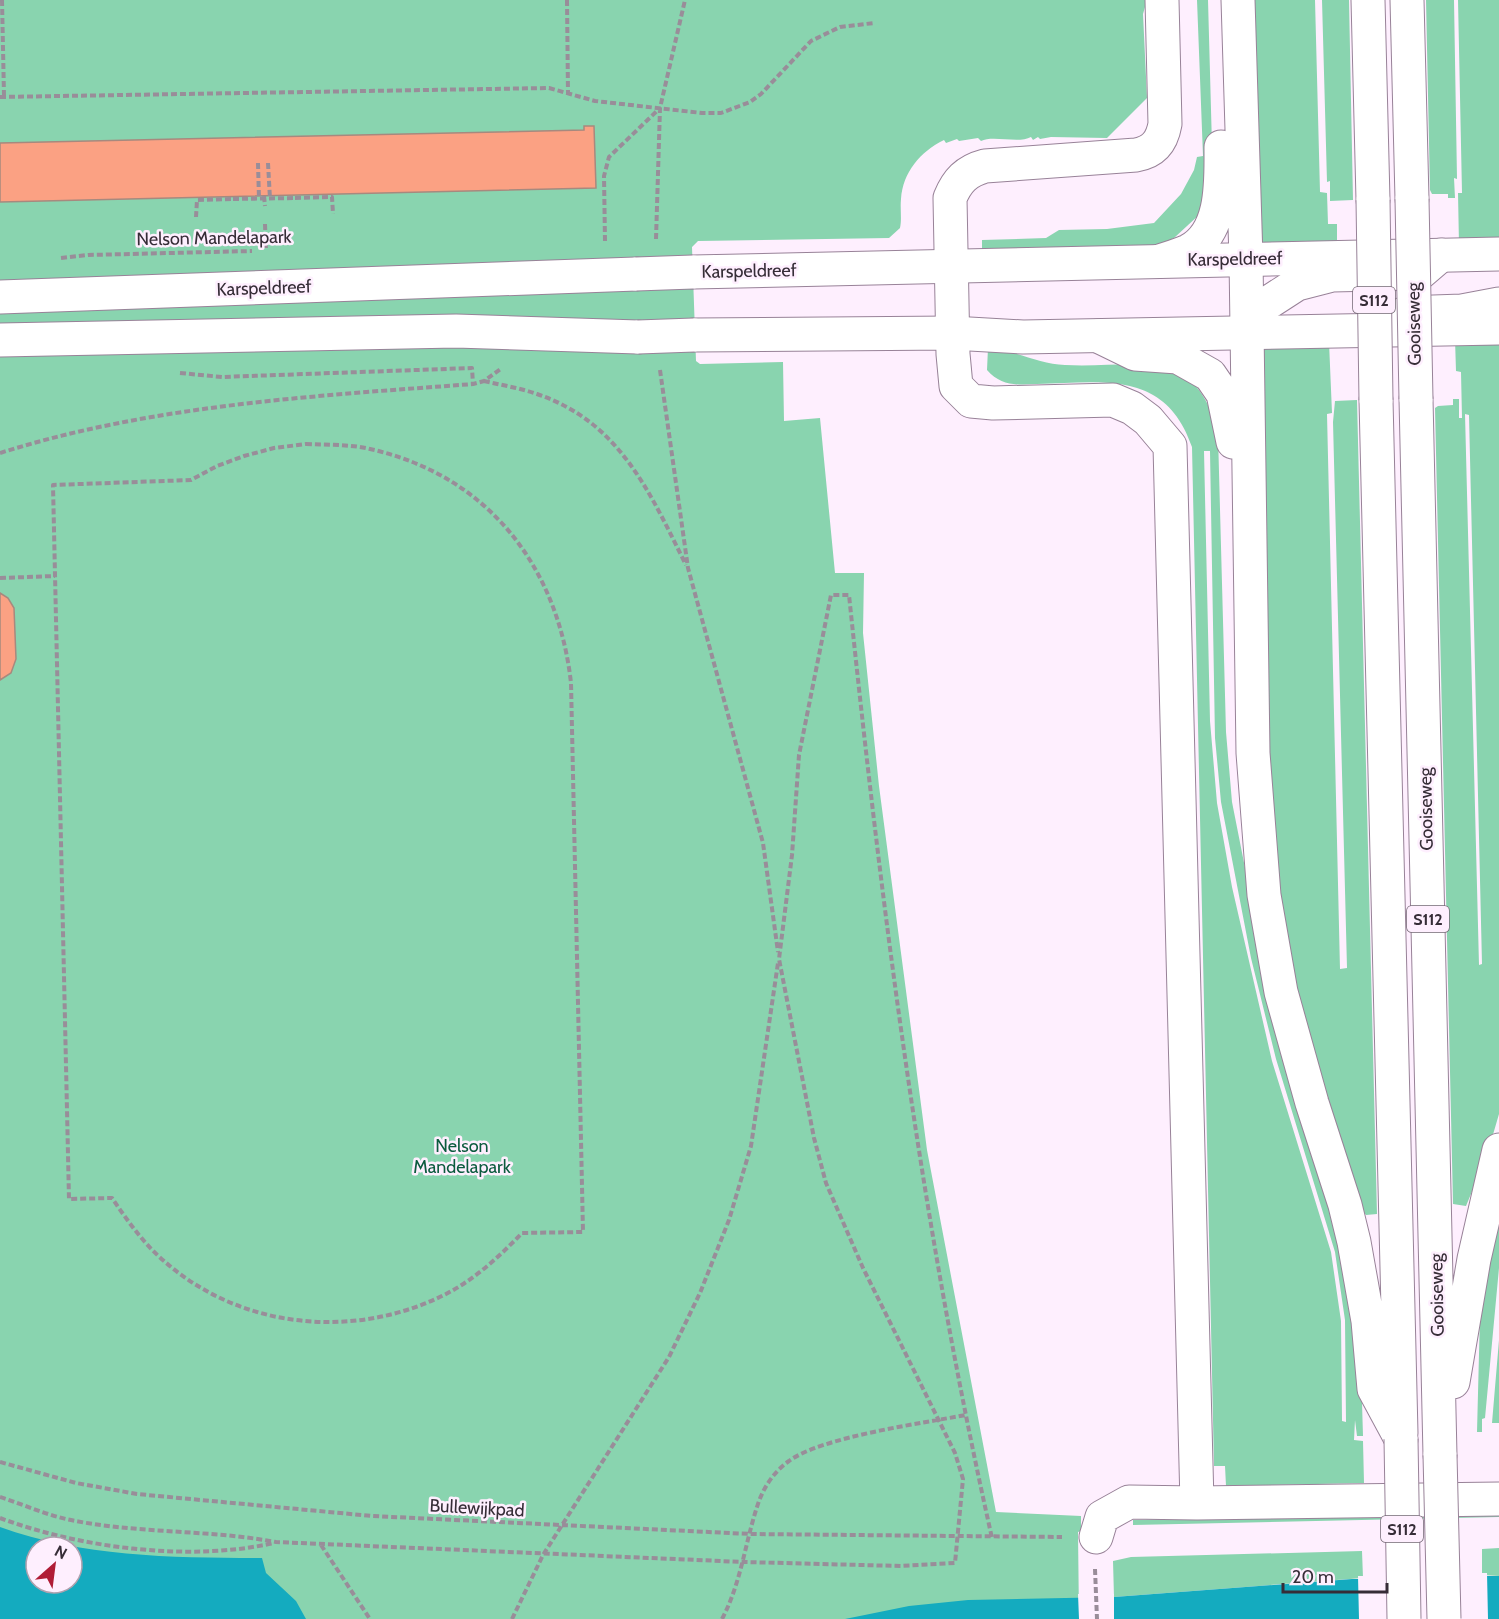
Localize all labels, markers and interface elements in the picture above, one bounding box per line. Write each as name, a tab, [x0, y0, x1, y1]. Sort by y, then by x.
street label: Nelson Mandelapark	[136, 226, 293, 250]
street label: Karspeldreef	[1187, 247, 1283, 271]
street label: Karspeldreef	[701, 259, 797, 283]
street label: Karspeldreef	[216, 275, 312, 301]
street label: Gooiseweg	[1402, 281, 1426, 366]
road number: S112	[1353, 287, 1395, 313]
street label: Gooiseweg	[1414, 766, 1438, 851]
road number: S112	[1407, 906, 1449, 932]
park label: Nelson Mandelapark	[413, 1135, 512, 1178]
street label: Gooiseweg	[1425, 1252, 1449, 1337]
street label: Bullewijkpad	[429, 1495, 525, 1521]
road number: S112	[1381, 1516, 1423, 1542]
north arrow	[24, 1535, 84, 1595]
text: N	[51, 1541, 70, 1563]
scale bar	[1283, 1556, 1386, 1594]
text: 20 m	[1292, 1566, 1334, 1588]

